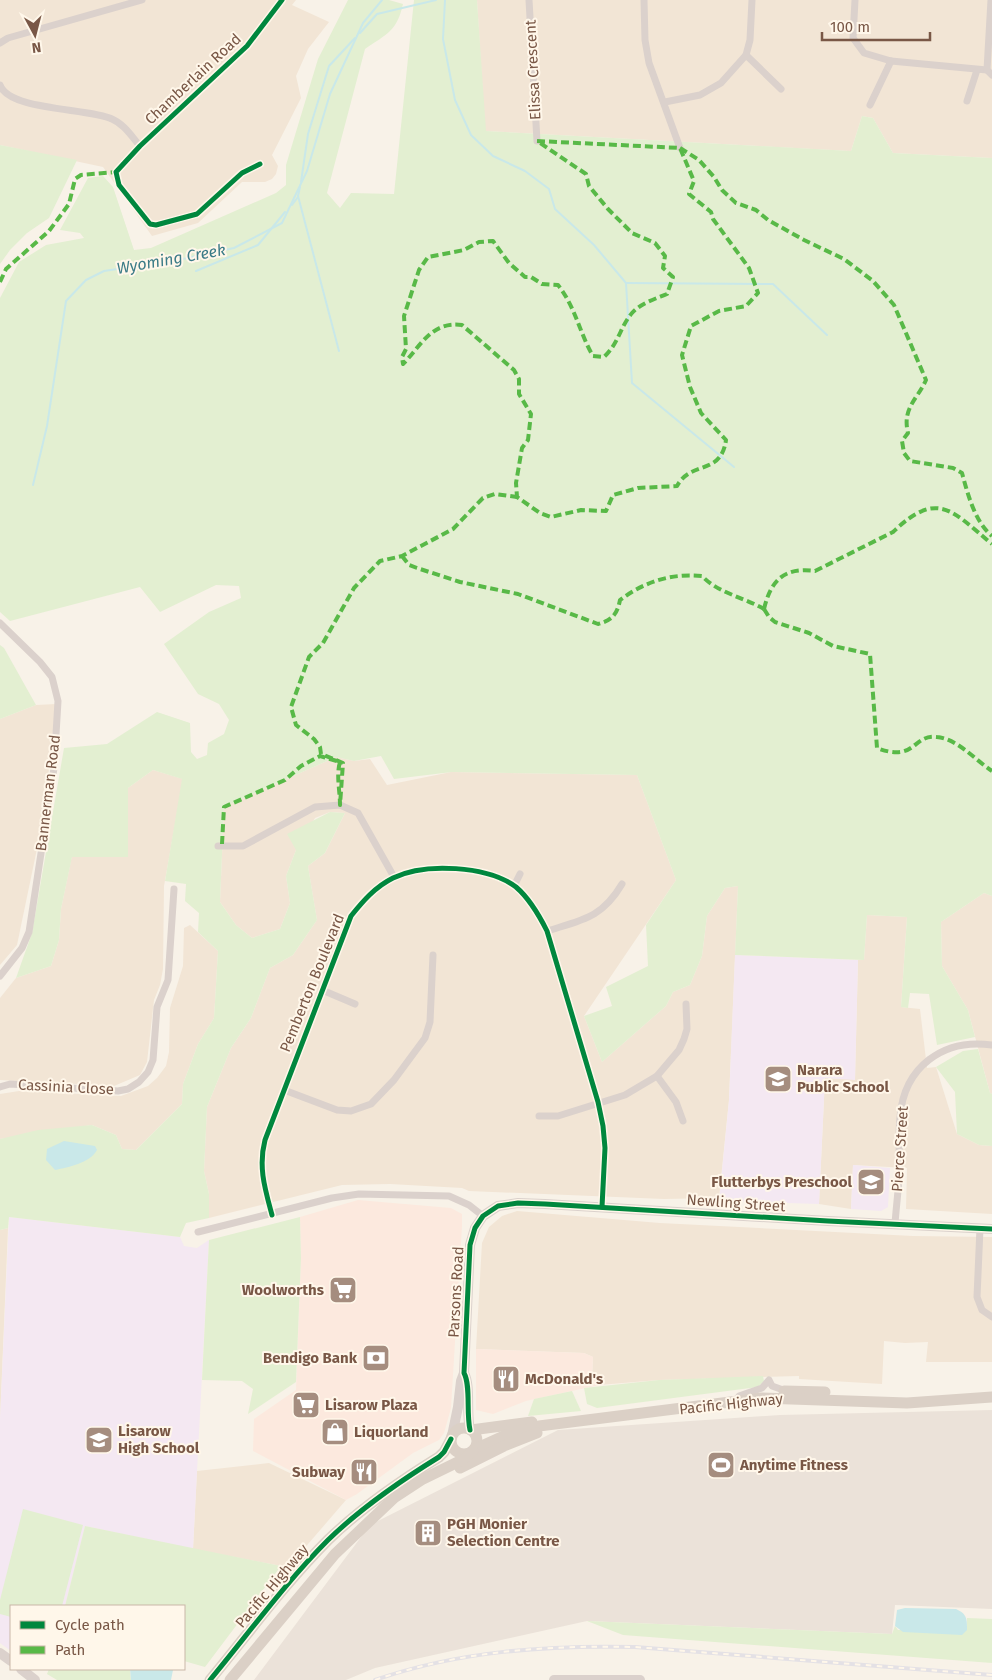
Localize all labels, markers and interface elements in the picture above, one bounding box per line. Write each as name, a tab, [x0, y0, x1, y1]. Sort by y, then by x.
north arrow	[10, 10, 60, 60]
scale bar	[822, 10, 930, 42]
text: 100 m	[830, 18, 870, 36]
street label: Elissa Crescent	[521, 19, 545, 121]
street label: Chamberlain Road	[141, 30, 245, 128]
text: N	[31, 38, 42, 56]
water label: Wyoming Creek	[115, 240, 227, 278]
street label: Bannerman Road	[32, 734, 64, 852]
street label: Pemberton Boulevard	[276, 911, 348, 1055]
place label: Narara Public School	[797, 1061, 890, 1096]
school or university icon: Narara Public School	[763, 1064, 793, 1094]
street label: Cassinia Close	[18, 1075, 114, 1099]
street label: Pierce Street	[888, 1105, 912, 1193]
school or university icon: Flutterbys Preschool	[856, 1167, 886, 1197]
place label: Flutterbys Preschool	[711, 1173, 853, 1191]
street label: Newling Street	[686, 1191, 787, 1215]
street label: Parsons Road	[445, 1246, 467, 1338]
supermarket icon: Woolworths	[328, 1275, 358, 1305]
place label: Woolworths	[242, 1281, 324, 1299]
bank icon: Bendigo Bank	[361, 1343, 391, 1373]
place label: Bendigo Bank	[263, 1349, 358, 1367]
restaurant icon: McDonald's	[491, 1364, 521, 1394]
place label: McDonald's	[525, 1370, 603, 1388]
supermarket icon: Lisarow Plaza	[291, 1390, 321, 1420]
street label: Pacific Highway	[678, 1390, 784, 1418]
place label: Lisarow Plaza	[325, 1396, 418, 1414]
shop icon: Liquorland	[320, 1417, 350, 1447]
place label: Lisarow High School	[118, 1422, 200, 1457]
place label: Liquorland	[354, 1423, 429, 1441]
school or university icon: Lisarow High School	[84, 1425, 114, 1455]
sports icon: Anytime Fitness	[706, 1450, 736, 1480]
place label: Anytime Fitness	[739, 1456, 848, 1474]
restaurant icon: Subway	[349, 1457, 379, 1487]
place label: Subway	[292, 1463, 345, 1481]
place label: PGH Monier Selection Centre	[447, 1515, 560, 1550]
building icon: PGH Monier Selection Centre	[413, 1518, 443, 1548]
street label: Pacific Highway	[232, 1540, 313, 1632]
legend	[10, 1605, 185, 1670]
text: Cycle path	[55, 1616, 125, 1634]
text: Path	[55, 1641, 85, 1659]

